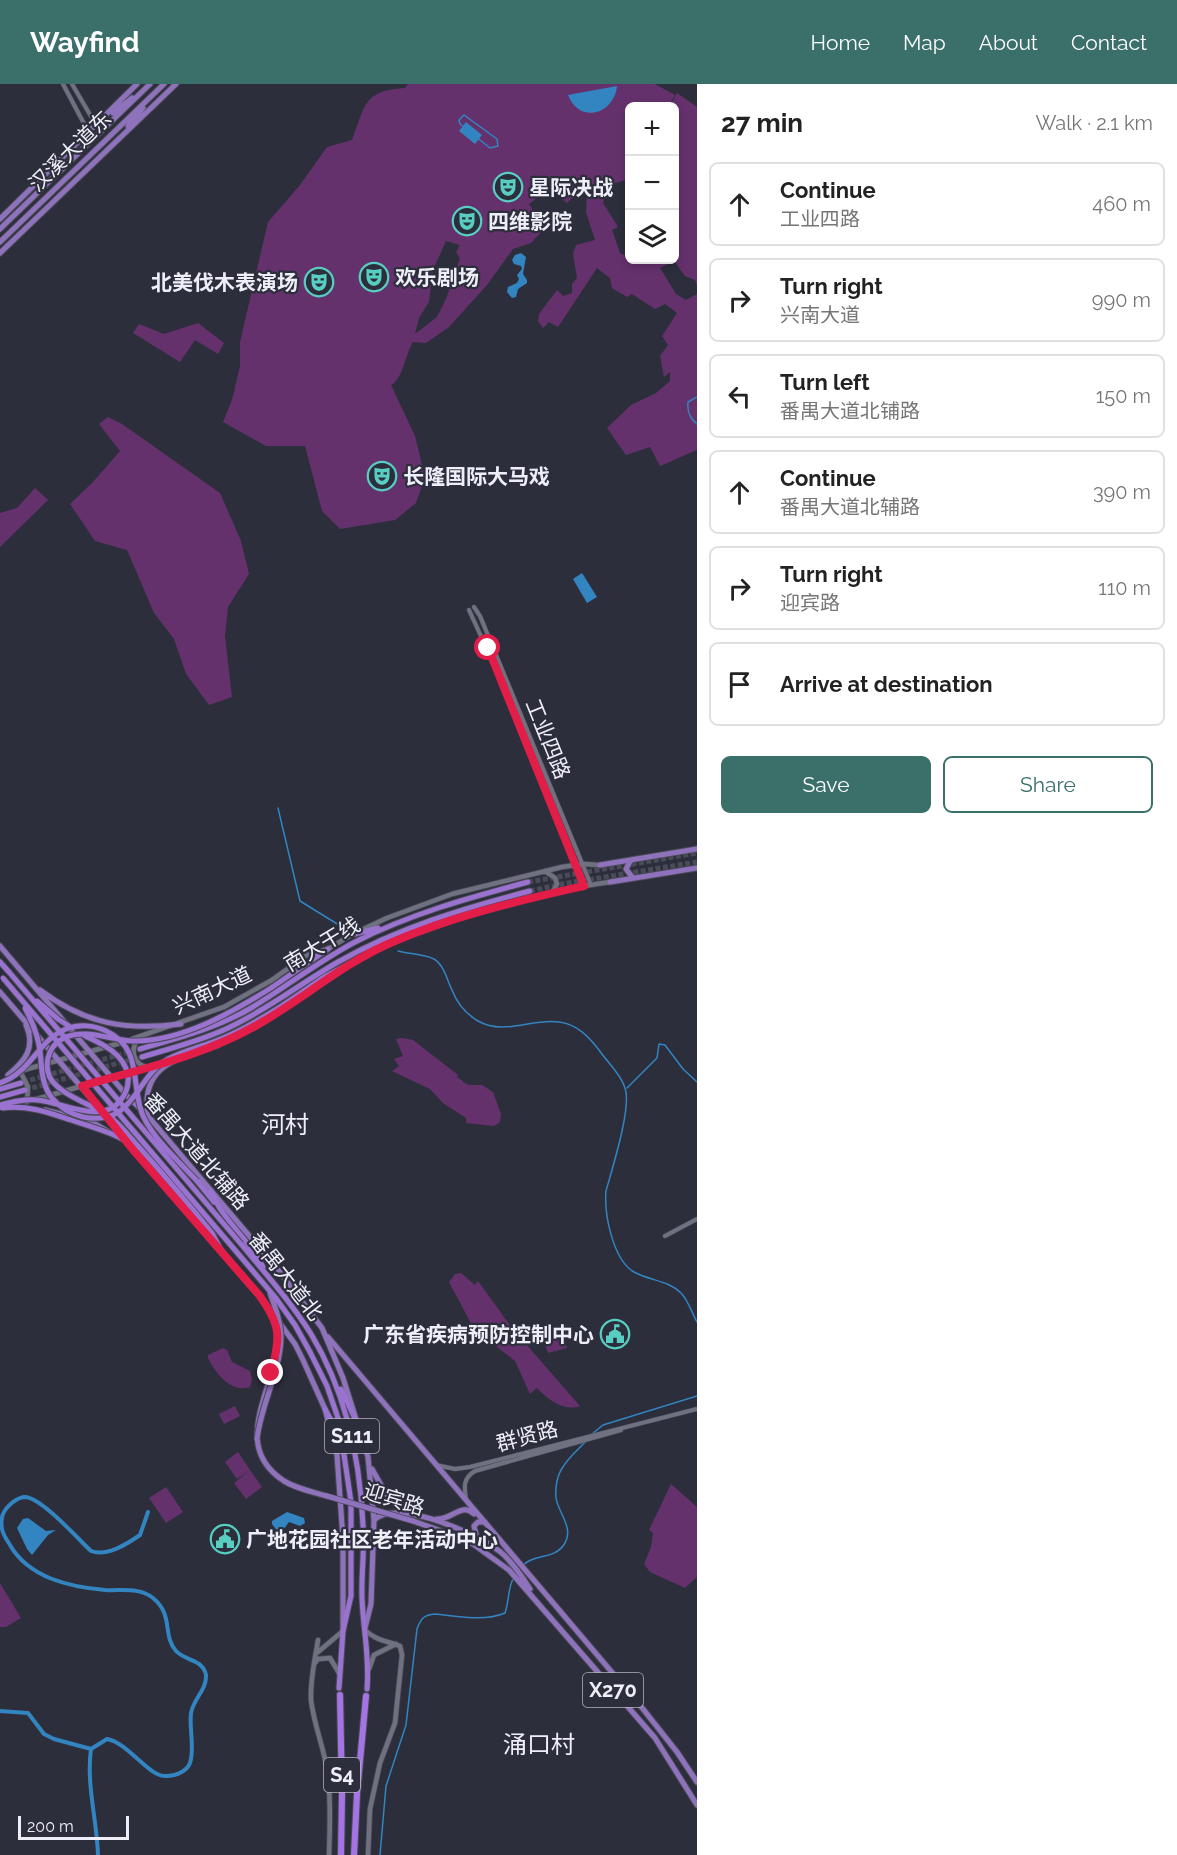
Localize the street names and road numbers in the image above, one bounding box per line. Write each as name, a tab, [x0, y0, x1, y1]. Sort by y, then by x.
street label: 汉溪大道东	[24, 106, 116, 196]
street label: 工业四路	[521, 695, 575, 783]
street label: 南大干线	[280, 912, 364, 976]
street label: 兴南大道	[169, 961, 255, 1019]
street label: 番禺大道北辅路	[139, 1087, 255, 1215]
street label: 番禺大道北	[244, 1227, 328, 1325]
street label: 群贤路	[493, 1416, 561, 1456]
road number: S111	[325, 1419, 379, 1453]
street label: 迎宾路	[360, 1478, 428, 1520]
road number: X270	[583, 1673, 643, 1707]
road number: S4	[324, 1758, 360, 1792]

